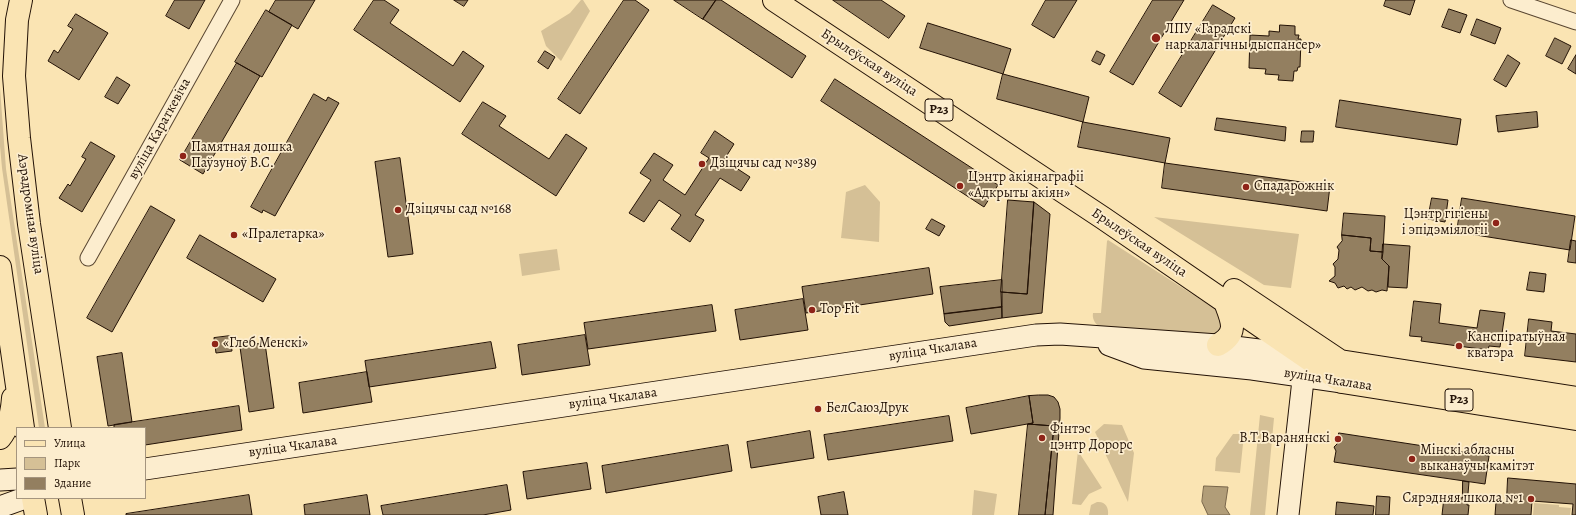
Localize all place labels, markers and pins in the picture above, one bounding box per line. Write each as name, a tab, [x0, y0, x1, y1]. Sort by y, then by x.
place label: ЛПУ «Гарадскі наркалагічны дыспансер»	[1165, 22, 1321, 54]
marker: ЛПУ «Гарадскі наркалагічны дыспансер»	[1150, 32, 1162, 44]
place label: Памятная дошка Паўзуноў В.С.	[191, 140, 292, 172]
marker: Памятная дошка Паўзуноў В.С.	[178, 151, 188, 161]
place label: Дзіцячы сад №389	[710, 156, 817, 172]
marker: Дзіцячы сад №389	[697, 159, 707, 169]
place label: Цэнтр акіянаграфіі «Адкрыты акіян»	[968, 170, 1084, 202]
place label: Спадарожнік	[1254, 179, 1334, 195]
marker: Цэнтр акіянаграфіі «Адкрыты акіян»	[955, 181, 965, 191]
marker: Спадарожнік	[1241, 182, 1251, 192]
place label: Дзіцячы сад №168	[406, 202, 512, 218]
marker: Дзіцячы сад №168	[393, 205, 403, 215]
place label: Цэнтр гігіены і эпідэміялогіі	[1402, 207, 1488, 240]
marker: Цэнтр гігіены і эпідэміялогіі	[1491, 218, 1501, 228]
place label: «Пралетарка»	[242, 227, 325, 243]
marker: «Пралетарка»	[229, 230, 239, 240]
place label: Top Fit	[820, 302, 859, 318]
marker: Top Fit	[807, 305, 817, 315]
place label: Канспіратыўная кватэра	[1467, 330, 1565, 362]
place label: «Глеб Менскі»	[223, 336, 308, 352]
marker: «Глеб Менскі»	[210, 339, 220, 349]
marker: Канспіратыўная кватэра	[1454, 341, 1464, 351]
place label: БелСаюзДрук	[826, 401, 909, 417]
marker: БелСаюзДрук	[813, 404, 823, 414]
place label: Фінтэс цэнтр Дорорс	[1050, 422, 1133, 454]
place label: В.Т.Варанянскі	[1239, 431, 1330, 447]
marker: Фінтэс цэнтр Дорорс	[1037, 433, 1047, 443]
marker: В.Т.Варанянскі	[1333, 434, 1343, 444]
place label: Мінскі абласны выканаўчы камітэт	[1420, 443, 1535, 476]
marker: Мінскі абласны выканаўчы камітэт	[1407, 454, 1417, 464]
place label: Сярэдняя школа №1	[1403, 491, 1523, 507]
marker: Сярэдняя школа №1	[1526, 494, 1536, 504]

